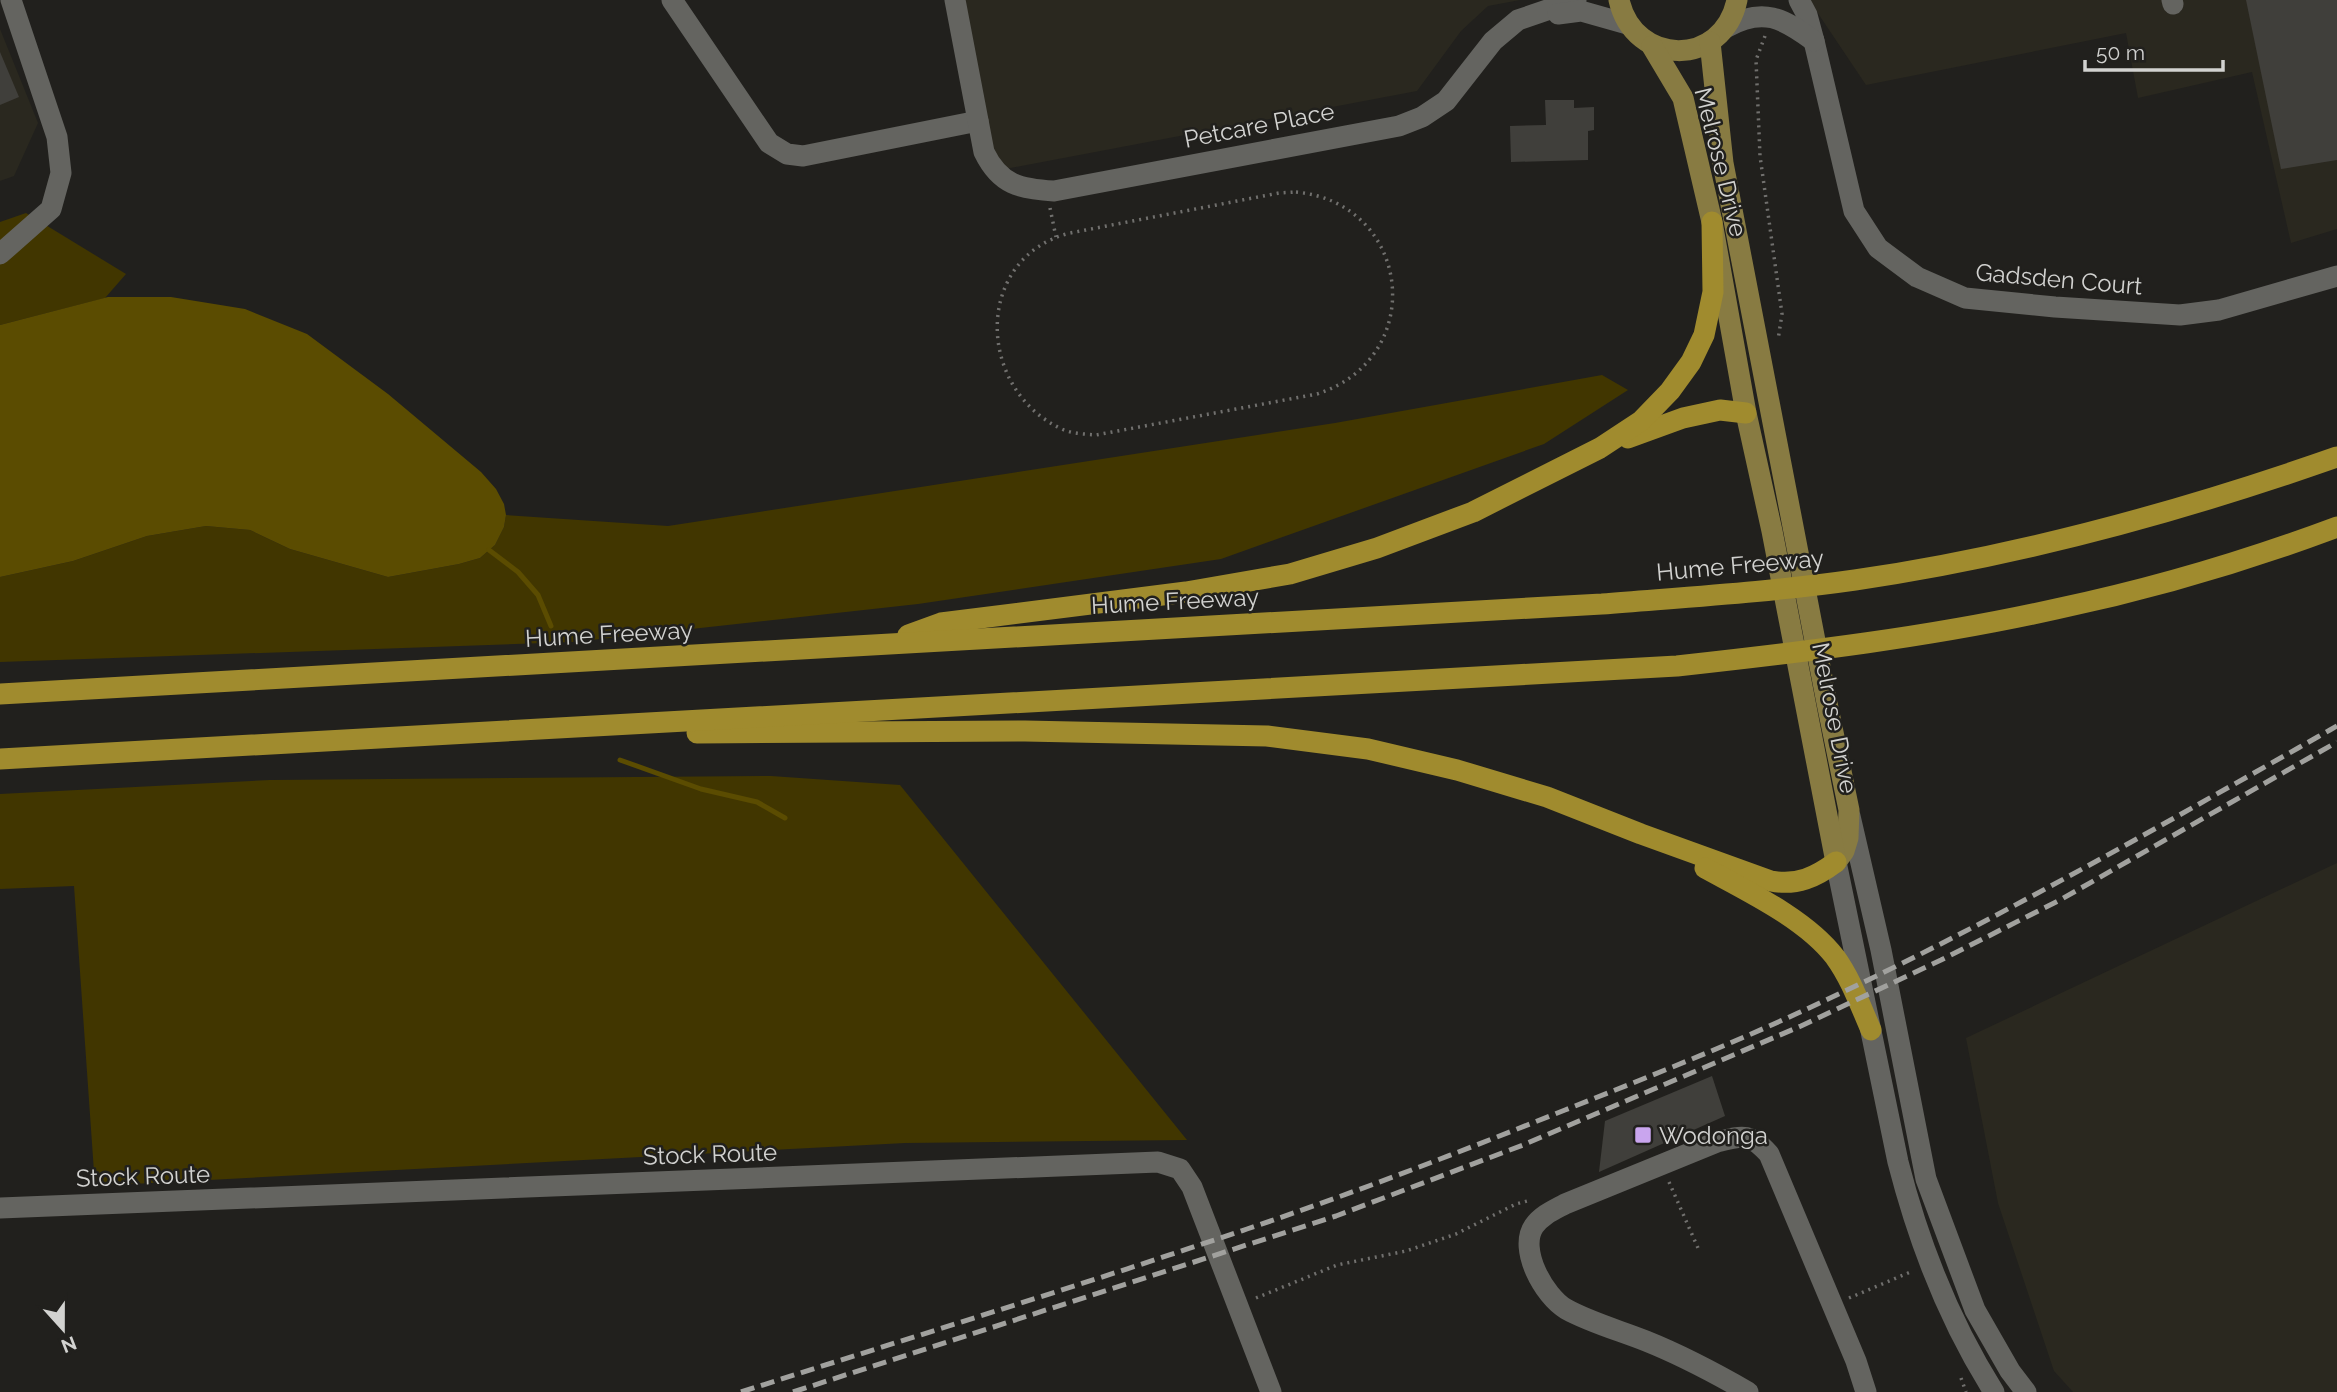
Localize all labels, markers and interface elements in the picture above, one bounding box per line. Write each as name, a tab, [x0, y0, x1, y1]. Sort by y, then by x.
scale bar	[2085, 28, 2223, 72]
text: 50 m	[2096, 40, 2145, 65]
street label: Melrose Drive	[1688, 84, 1754, 240]
street label: Petcare Place	[1181, 96, 1337, 154]
street label: Gadsden Court	[1974, 257, 2144, 301]
street label: Hume Freeway	[1655, 543, 1825, 587]
street label: Hume Freeway	[1090, 582, 1260, 620]
street label: Hume Freeway	[524, 615, 694, 653]
street label: Melrose Drive	[1806, 640, 1864, 796]
place label: Wodonga	[1659, 1121, 1768, 1150]
marker: Wodonga	[1633, 1125, 1653, 1145]
street label: Stock Route	[642, 1137, 778, 1171]
street label: Stock Route	[75, 1159, 211, 1193]
north arrow	[28, 1294, 98, 1364]
text: N	[58, 1332, 80, 1358]

